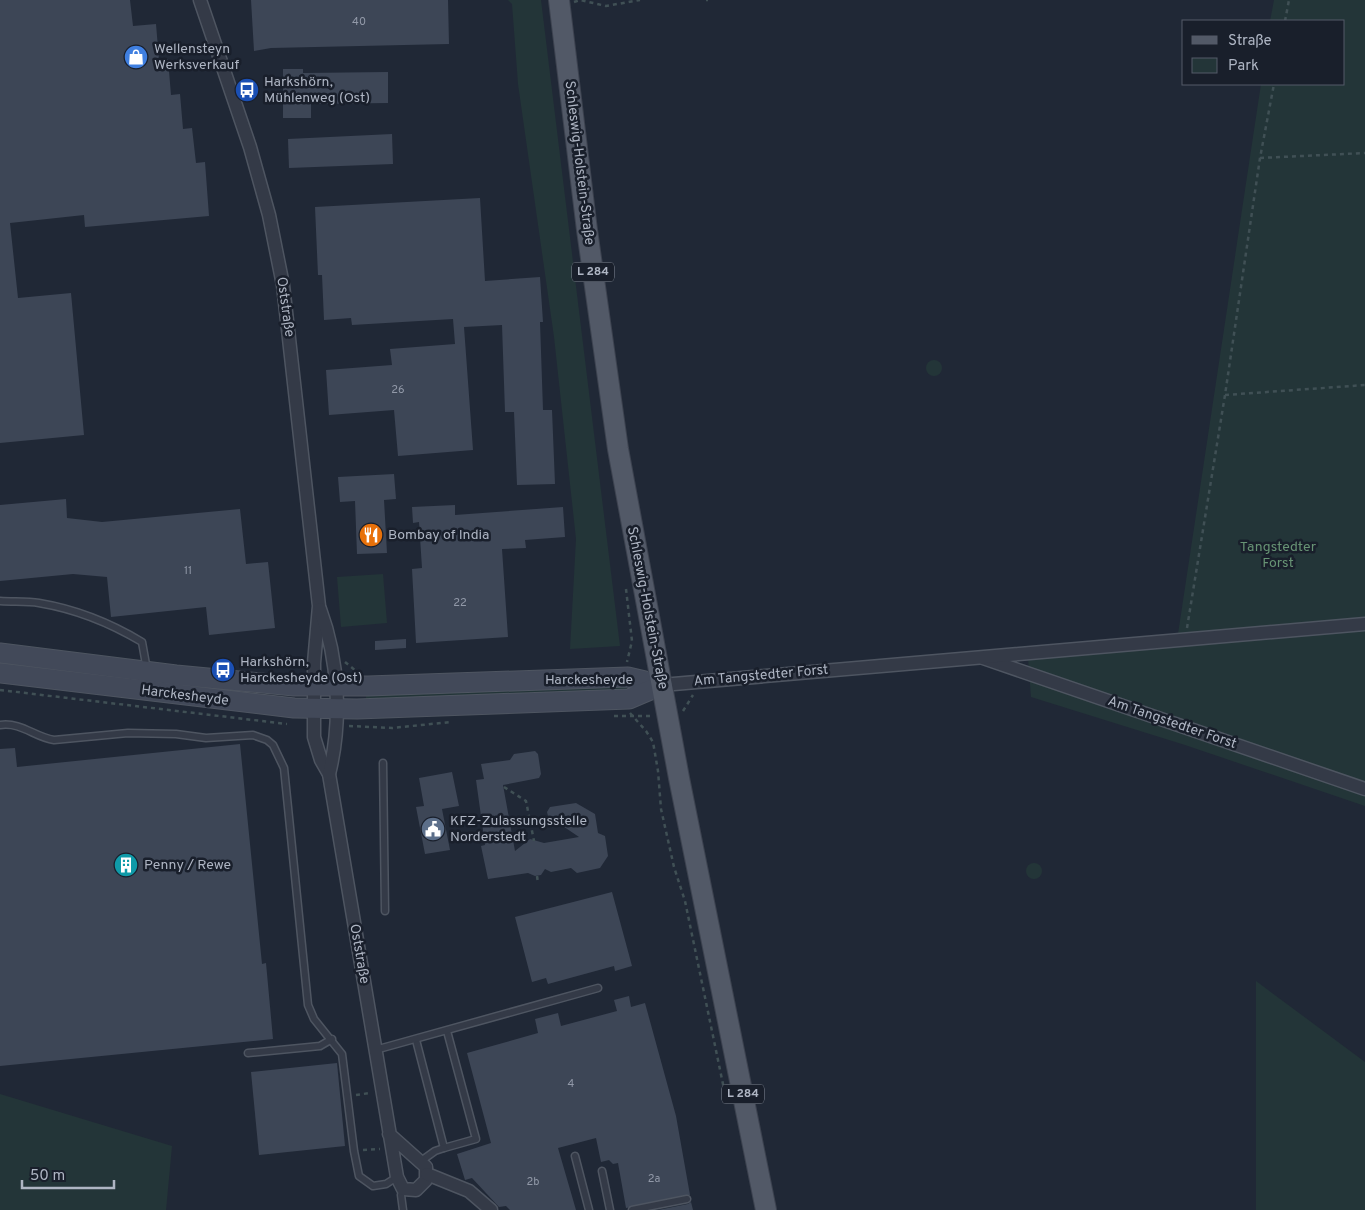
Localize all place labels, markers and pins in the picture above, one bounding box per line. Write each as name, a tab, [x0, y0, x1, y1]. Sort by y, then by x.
place label: Wellensteyn Werksverkauf	[154, 41, 239, 74]
shop icon: Wellensteyn Werksverkauf	[123, 44, 149, 70]
place label: Harkshörn, Mühlenweg (Ost)	[264, 74, 370, 107]
bus stop icon: Harkshörn, Mühlenweg (Ost)	[234, 77, 260, 103]
restaurant icon: Bombay of India	[358, 522, 384, 548]
place label: Bombay of India	[388, 527, 489, 544]
place label: Harkshörn, Harckesheyde (Ost)	[240, 654, 363, 687]
bus stop icon: Harkshörn, Harckesheyde (Ost)	[210, 657, 236, 683]
place label: KFZ-Zulassungsstelle Norderstedt	[450, 813, 587, 846]
public building icon: KFZ-Zulassungsstelle Norderstedt	[420, 816, 446, 842]
building icon: Penny / Rewe	[113, 852, 139, 878]
place label: Penny / Rewe	[144, 857, 231, 874]

